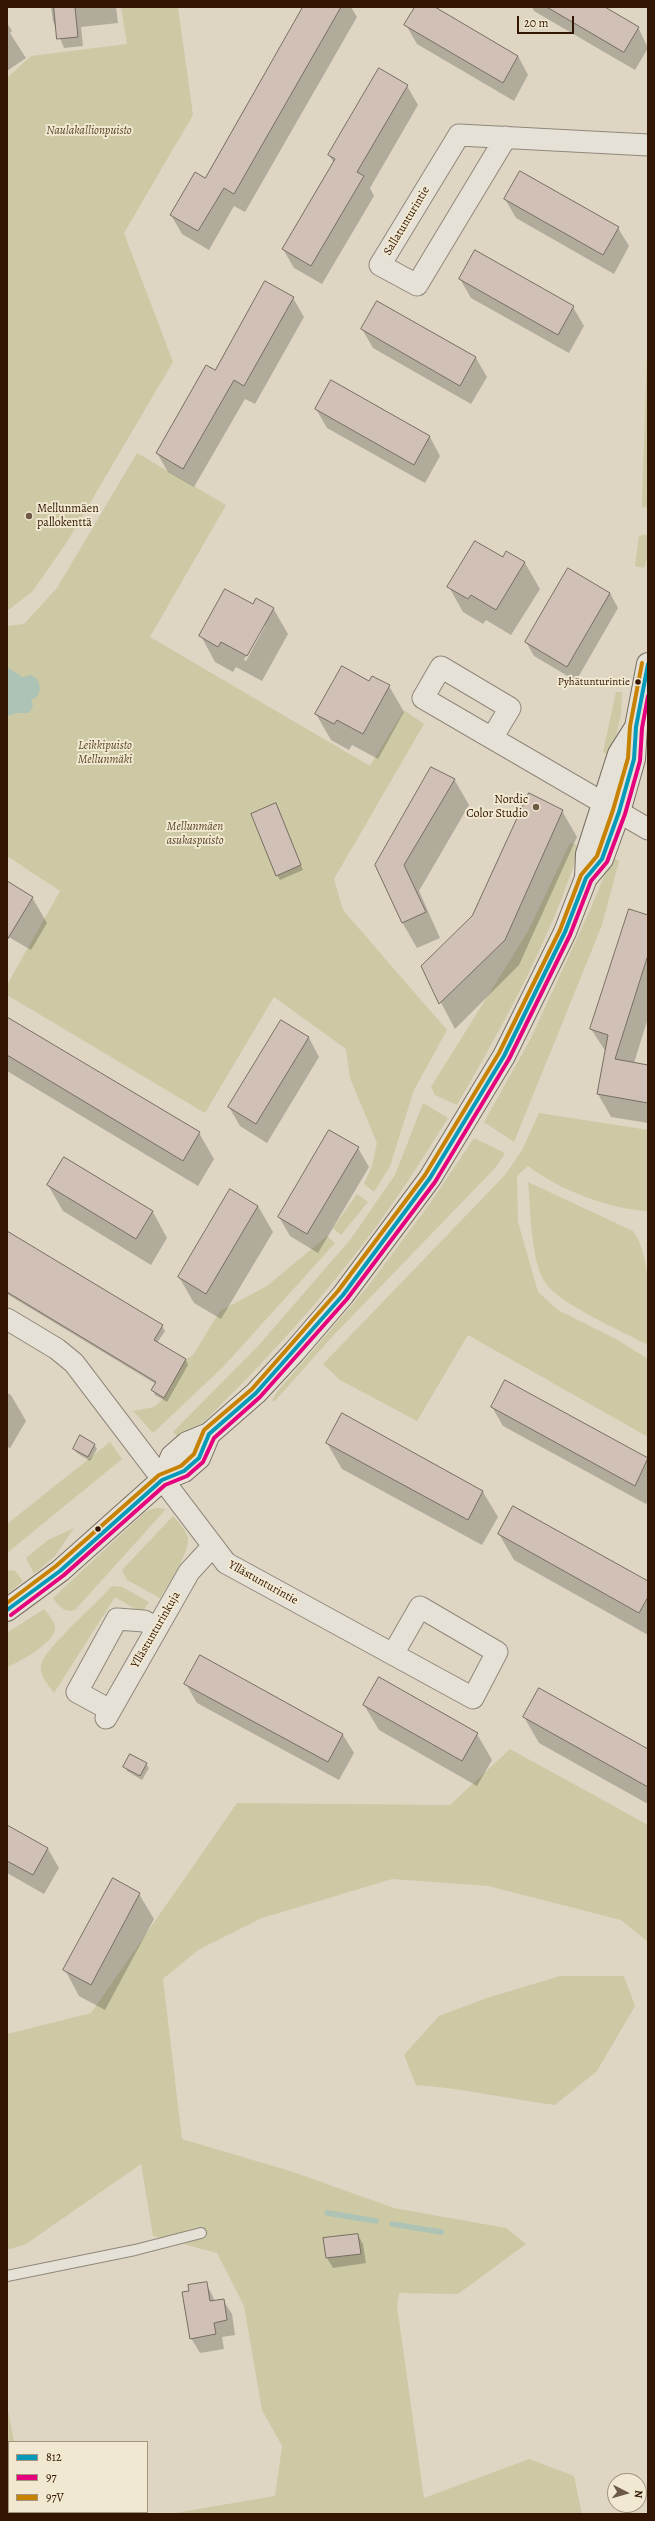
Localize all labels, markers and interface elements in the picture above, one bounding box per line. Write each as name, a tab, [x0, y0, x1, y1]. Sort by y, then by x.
scale bar	[519, 8, 576, 34]
text: 20 m	[524, 15, 548, 31]
park label: Naulakallionpuisto	[46, 124, 132, 138]
street label: Sallatunturintie	[381, 184, 433, 258]
place label: Mellunmäen pallokenttä	[37, 502, 99, 530]
marker: Mellunmäen pallokenttä	[24, 511, 34, 521]
place label: Pyhätunturintie	[558, 675, 630, 689]
marker: Pyhätunturintie	[633, 677, 643, 687]
park label: Leikkipuisto Mellunmäki	[78, 739, 132, 767]
place label: Nordic Color Studio	[466, 793, 528, 821]
marker: Nordic Color Studio	[531, 802, 541, 812]
park label: Mellunmäen asukaspuisto	[166, 820, 224, 848]
unlabelled marker	[93, 1524, 103, 1534]
street label: Yllästunturintie	[226, 1558, 300, 1608]
street label: Yllästunturinkuja	[128, 1589, 184, 1671]
legend	[8, 2441, 148, 2513]
text: 812	[46, 2449, 62, 2465]
text: 97	[46, 2469, 57, 2485]
north arrow	[607, 2473, 647, 2513]
text: 97V	[46, 2489, 64, 2505]
text: N	[631, 2489, 646, 2499]

